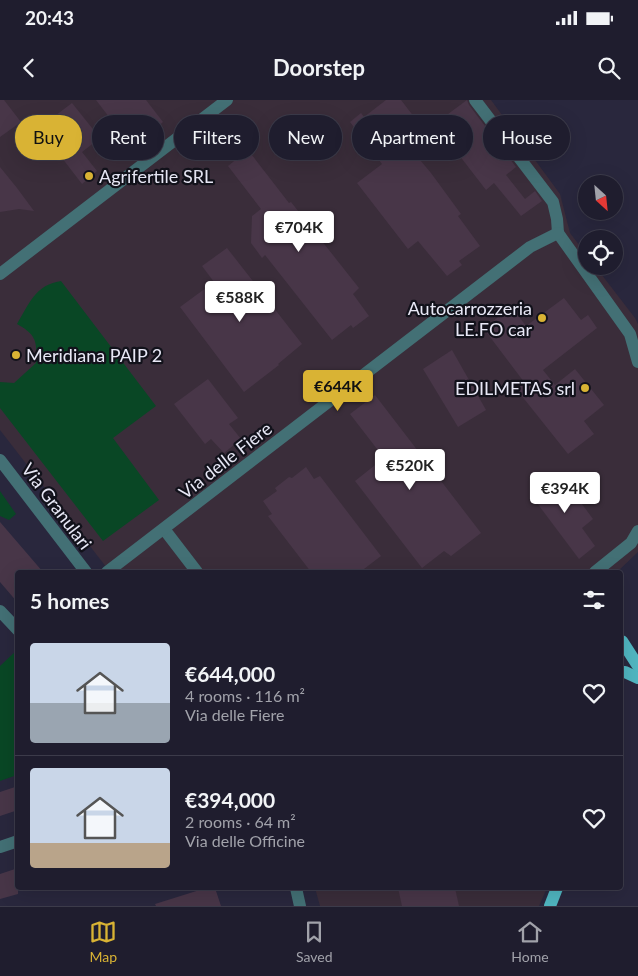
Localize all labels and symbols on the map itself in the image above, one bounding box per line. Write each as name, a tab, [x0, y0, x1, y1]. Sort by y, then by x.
place label: Agrifertile SRL	[99, 165, 213, 187]
marker: Agrifertile SRL	[83, 170, 95, 182]
north arrow	[578, 175, 622, 220]
pin: €704K	[264, 210, 334, 253]
pin: €588K	[205, 280, 275, 323]
place label: Autocarrozzeria LE.FO car	[408, 297, 532, 340]
marker: Autocarrozzeria LE.FO car	[536, 312, 548, 324]
place label: Meridiana PAIP 2	[26, 344, 162, 366]
marker: Meridiana PAIP 2	[10, 349, 22, 361]
pin: €644K	[303, 370, 373, 412]
place label: EDILMETAS srl	[455, 377, 575, 399]
marker: EDILMETAS srl	[579, 382, 591, 394]
street label: Via delle Fiere	[174, 417, 276, 503]
pin: €520K	[375, 448, 445, 491]
street label: Via Granulari	[17, 458, 97, 554]
pin: €394K	[530, 472, 600, 514]

